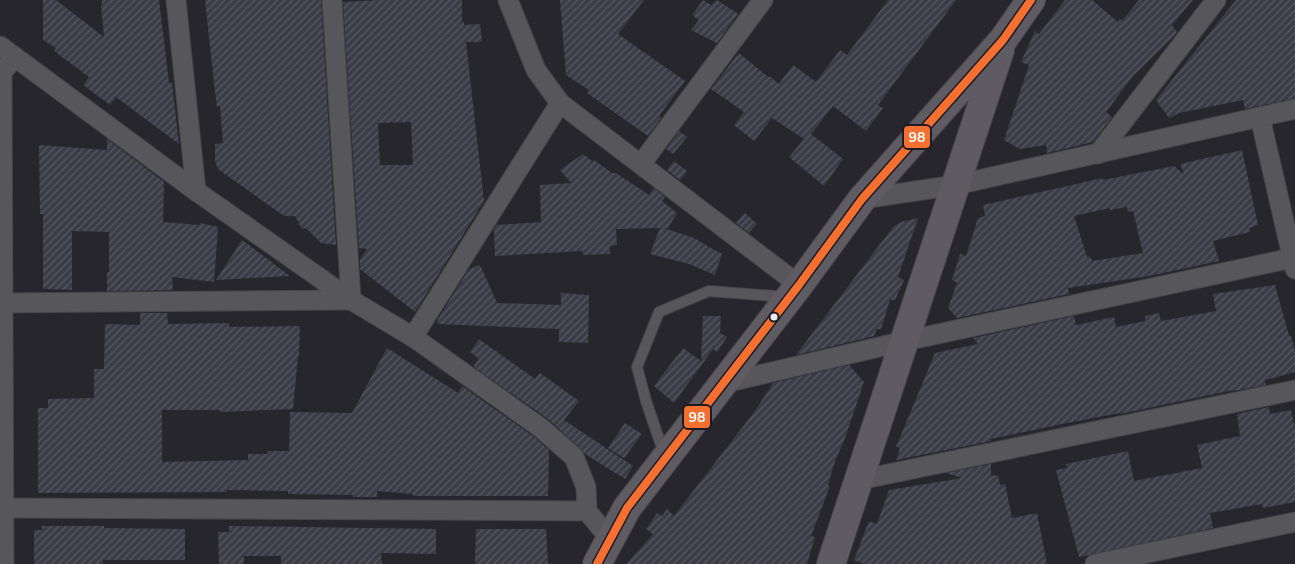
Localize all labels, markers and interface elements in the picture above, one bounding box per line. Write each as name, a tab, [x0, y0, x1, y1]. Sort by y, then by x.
line badge: 98	[903, 125, 931, 149]
text: 98	[909, 128, 925, 146]
unlabelled marker	[769, 312, 779, 322]
line badge: 98	[683, 405, 711, 429]
text: 98	[689, 408, 705, 426]

